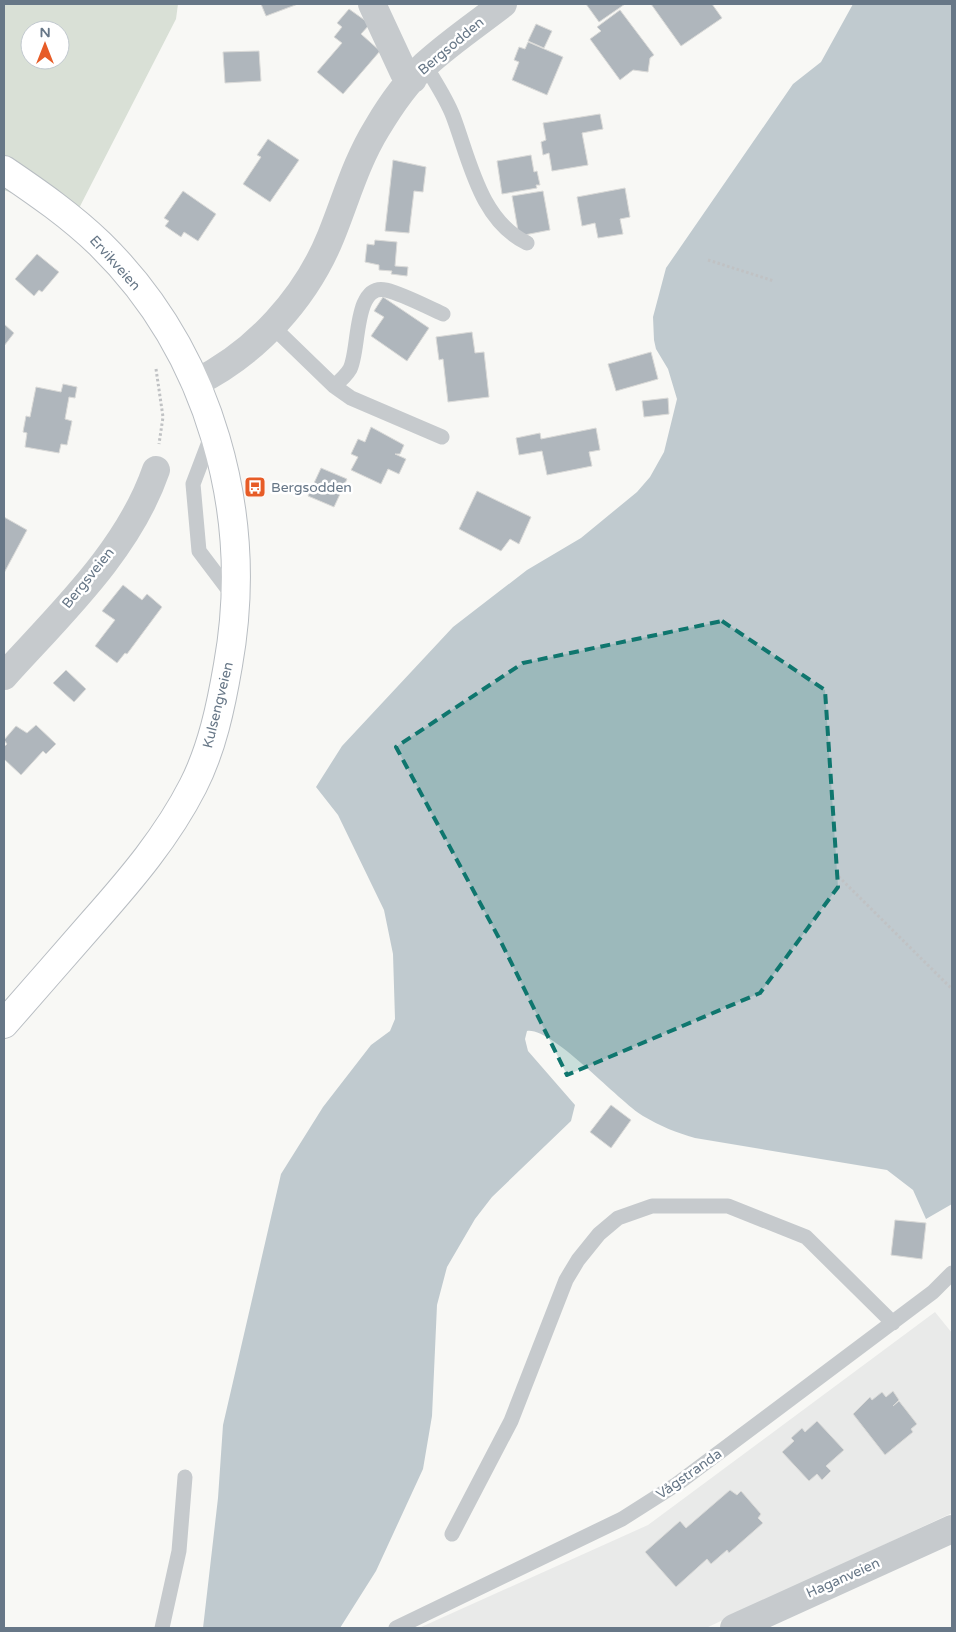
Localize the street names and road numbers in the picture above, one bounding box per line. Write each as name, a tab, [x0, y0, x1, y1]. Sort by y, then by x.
street label: Bergsodden	[415, 13, 487, 79]
street label: Ervikveien	[86, 232, 144, 294]
street label: Bergsveien	[58, 544, 118, 612]
street label: Kulsengveien	[199, 660, 237, 750]
street label: Vågstranda	[653, 1445, 725, 1503]
street label: Haganveien	[804, 1554, 882, 1602]

